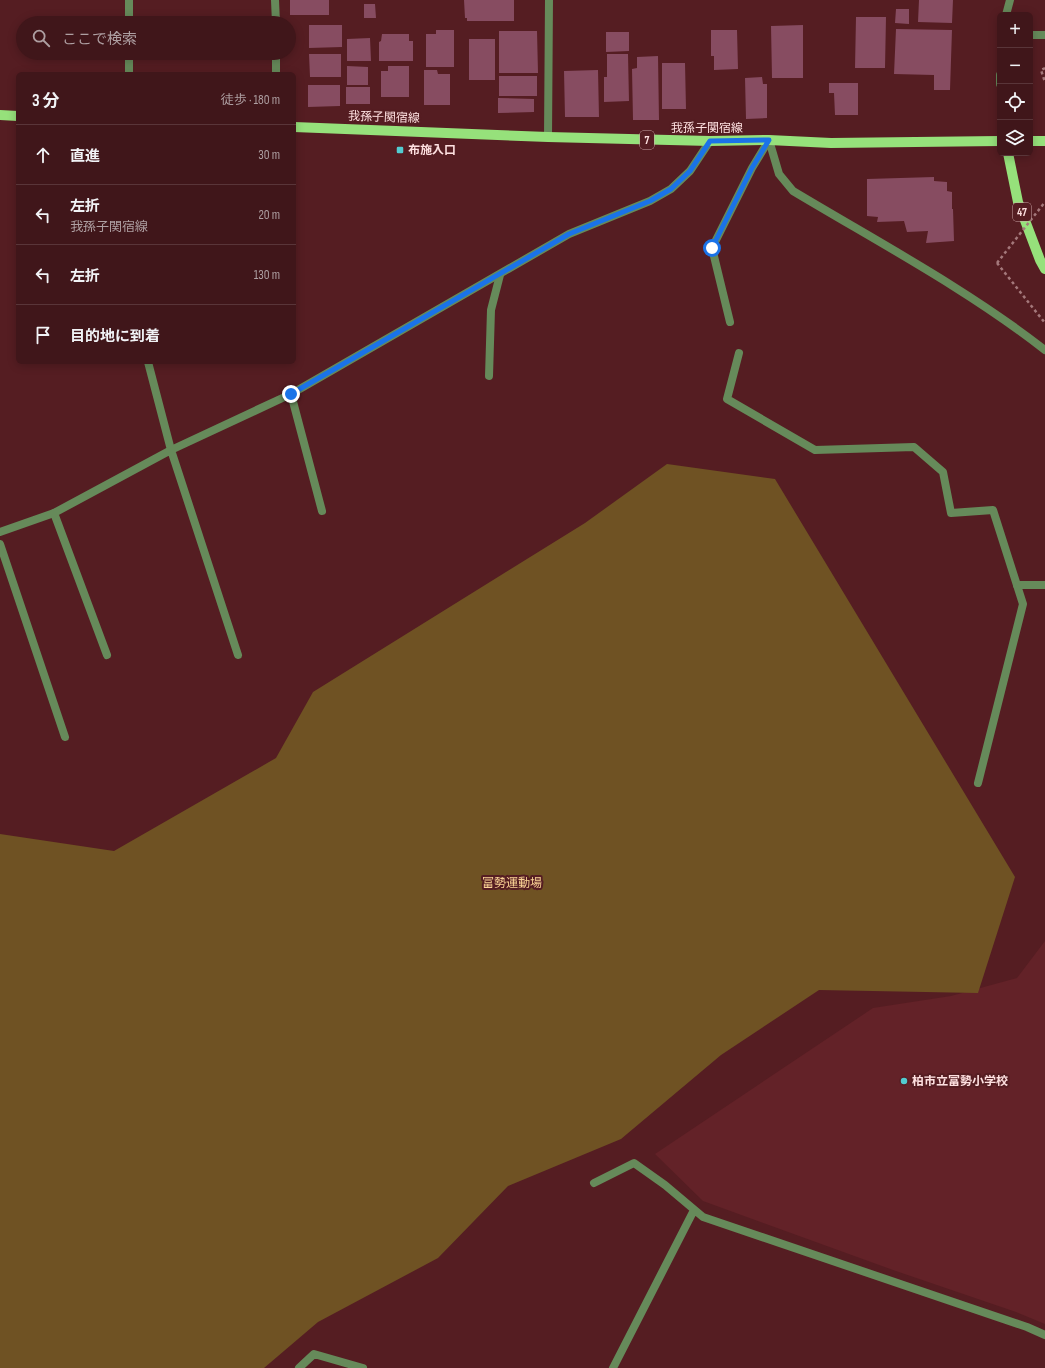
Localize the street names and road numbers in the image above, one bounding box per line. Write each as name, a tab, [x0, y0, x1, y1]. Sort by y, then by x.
street label: 我孫子関宿線	[348, 109, 420, 126]
street label: 我孫子関宿線	[671, 121, 743, 136]
road number: 7	[640, 131, 654, 149]
road number: 47	[1013, 203, 1031, 221]

